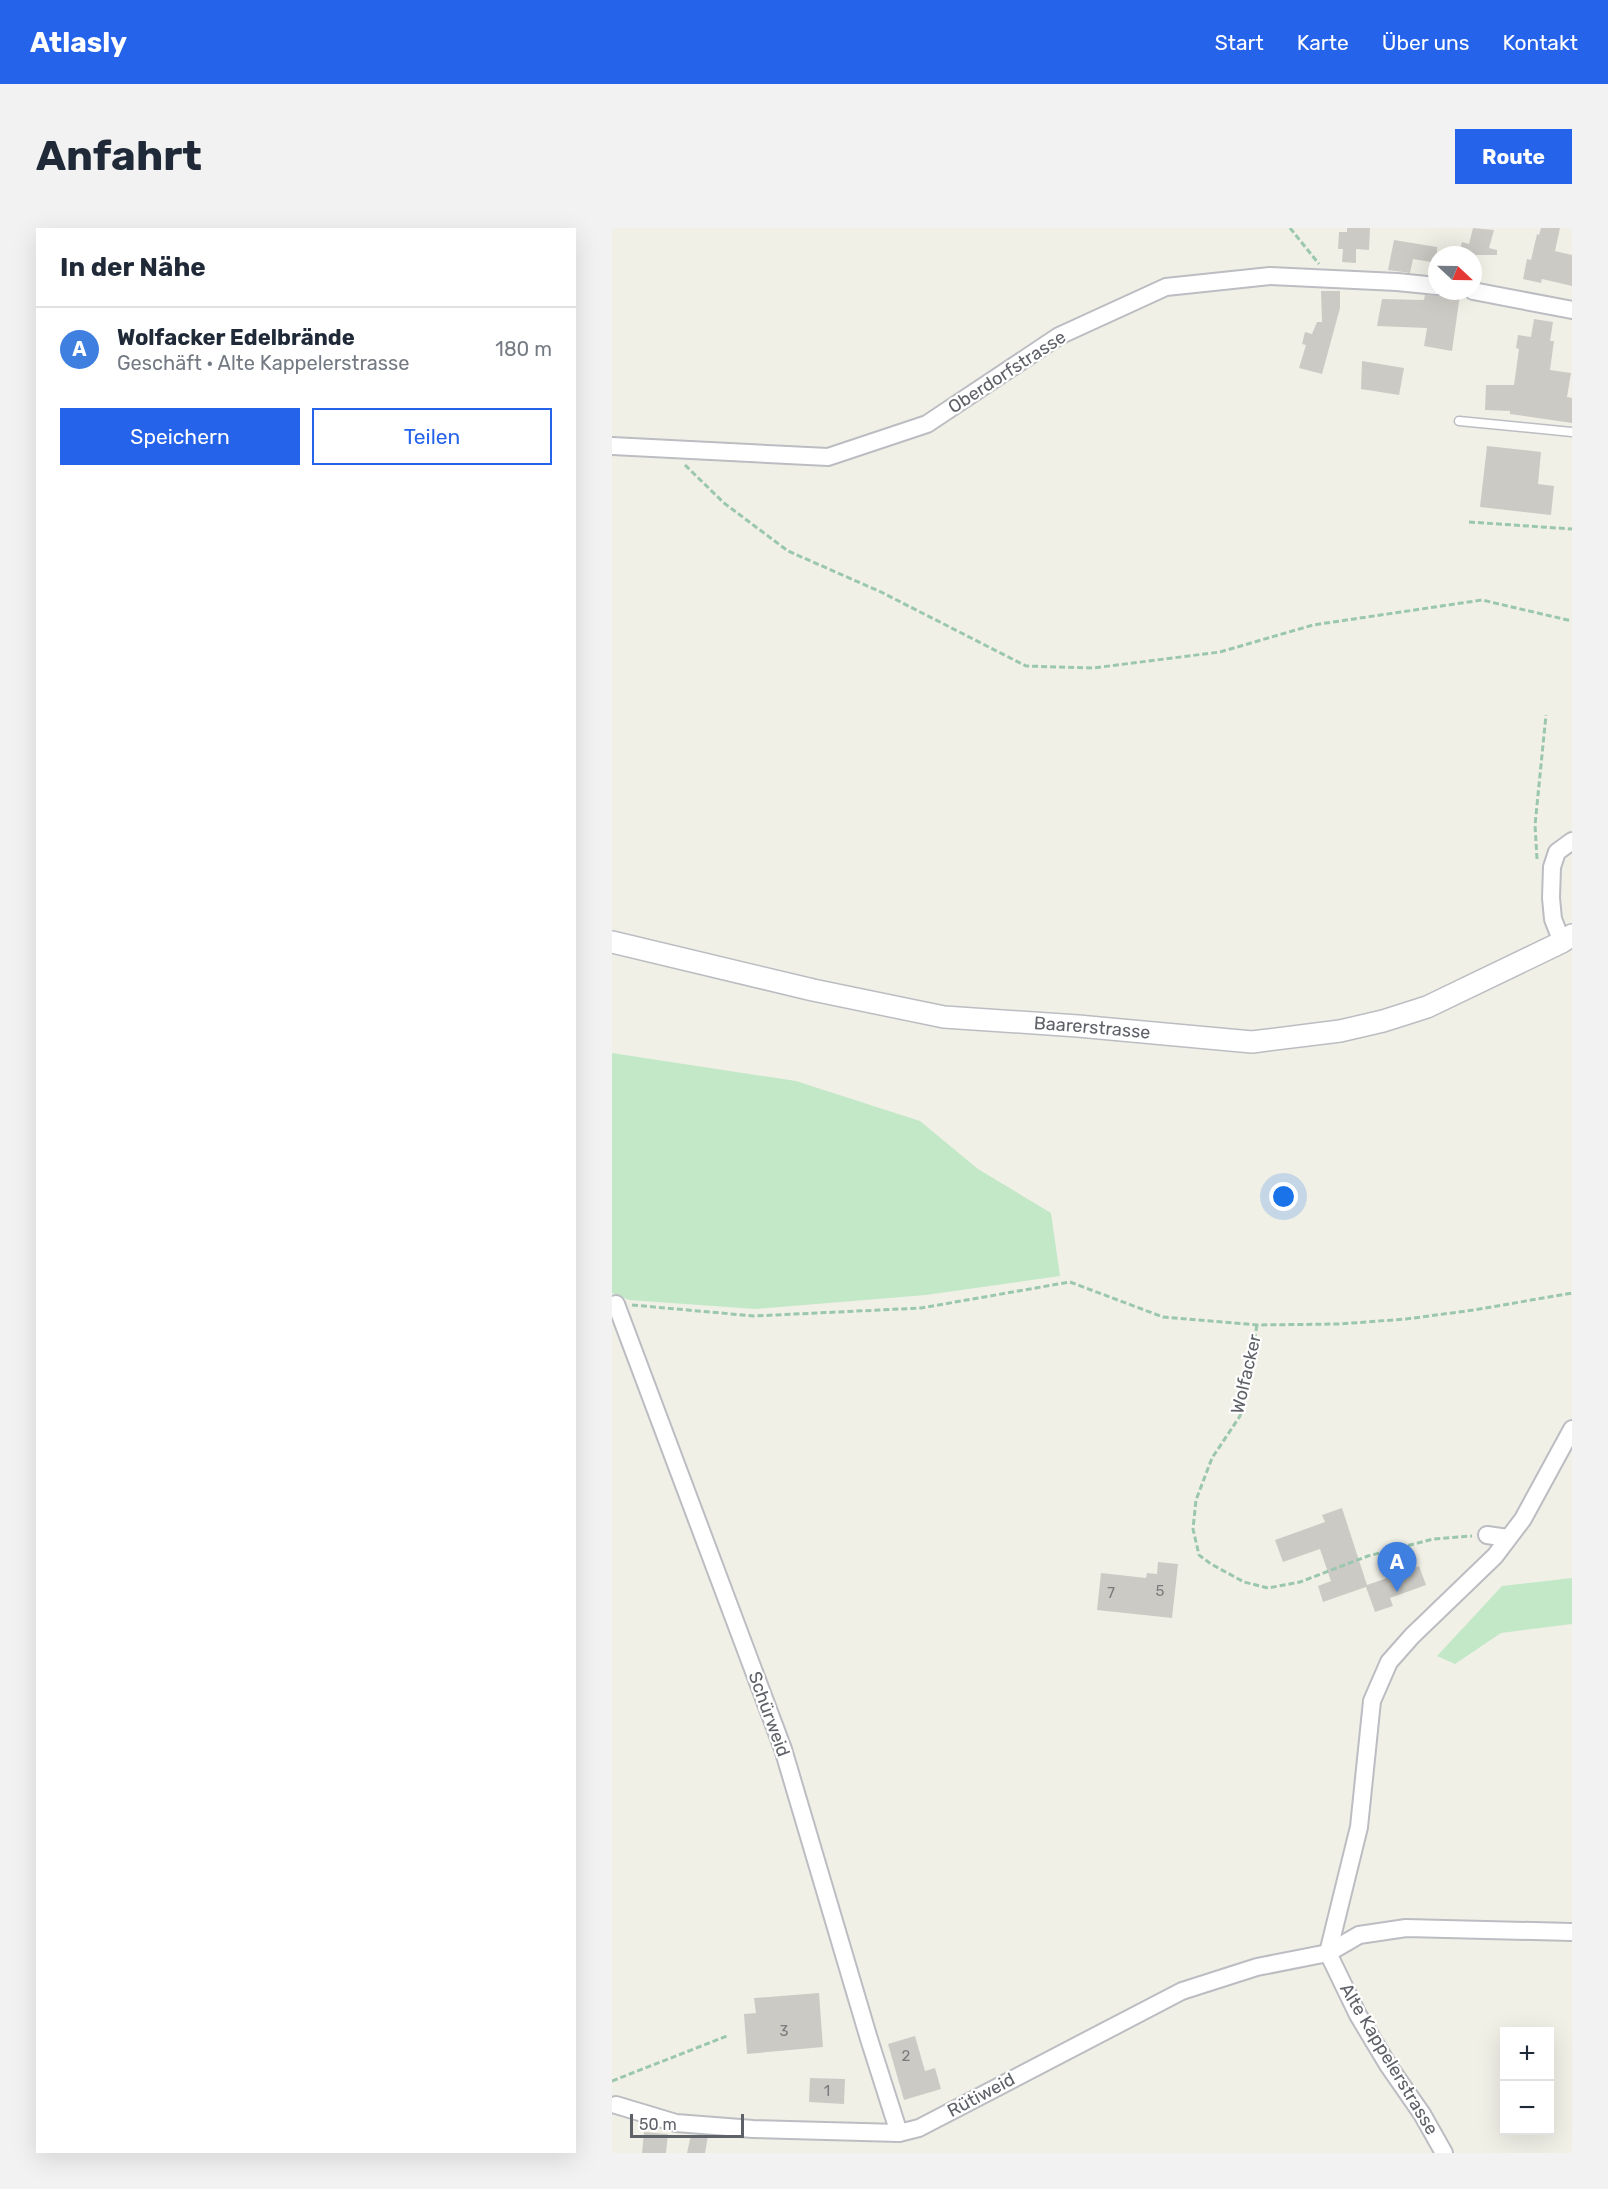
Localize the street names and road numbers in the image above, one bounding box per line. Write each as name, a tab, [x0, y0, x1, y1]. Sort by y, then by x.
street label: Oberdorfstrasse	[944, 326, 1070, 418]
street label: Baarerstrasse	[1033, 1012, 1151, 1044]
street label: Wolfacker	[1226, 1332, 1266, 1416]
street label: Schürweid	[743, 1668, 795, 1760]
street label: Alte Kappelerstrasse	[1335, 1979, 1443, 2139]
street label: Rütiweid	[943, 2068, 1019, 2122]

